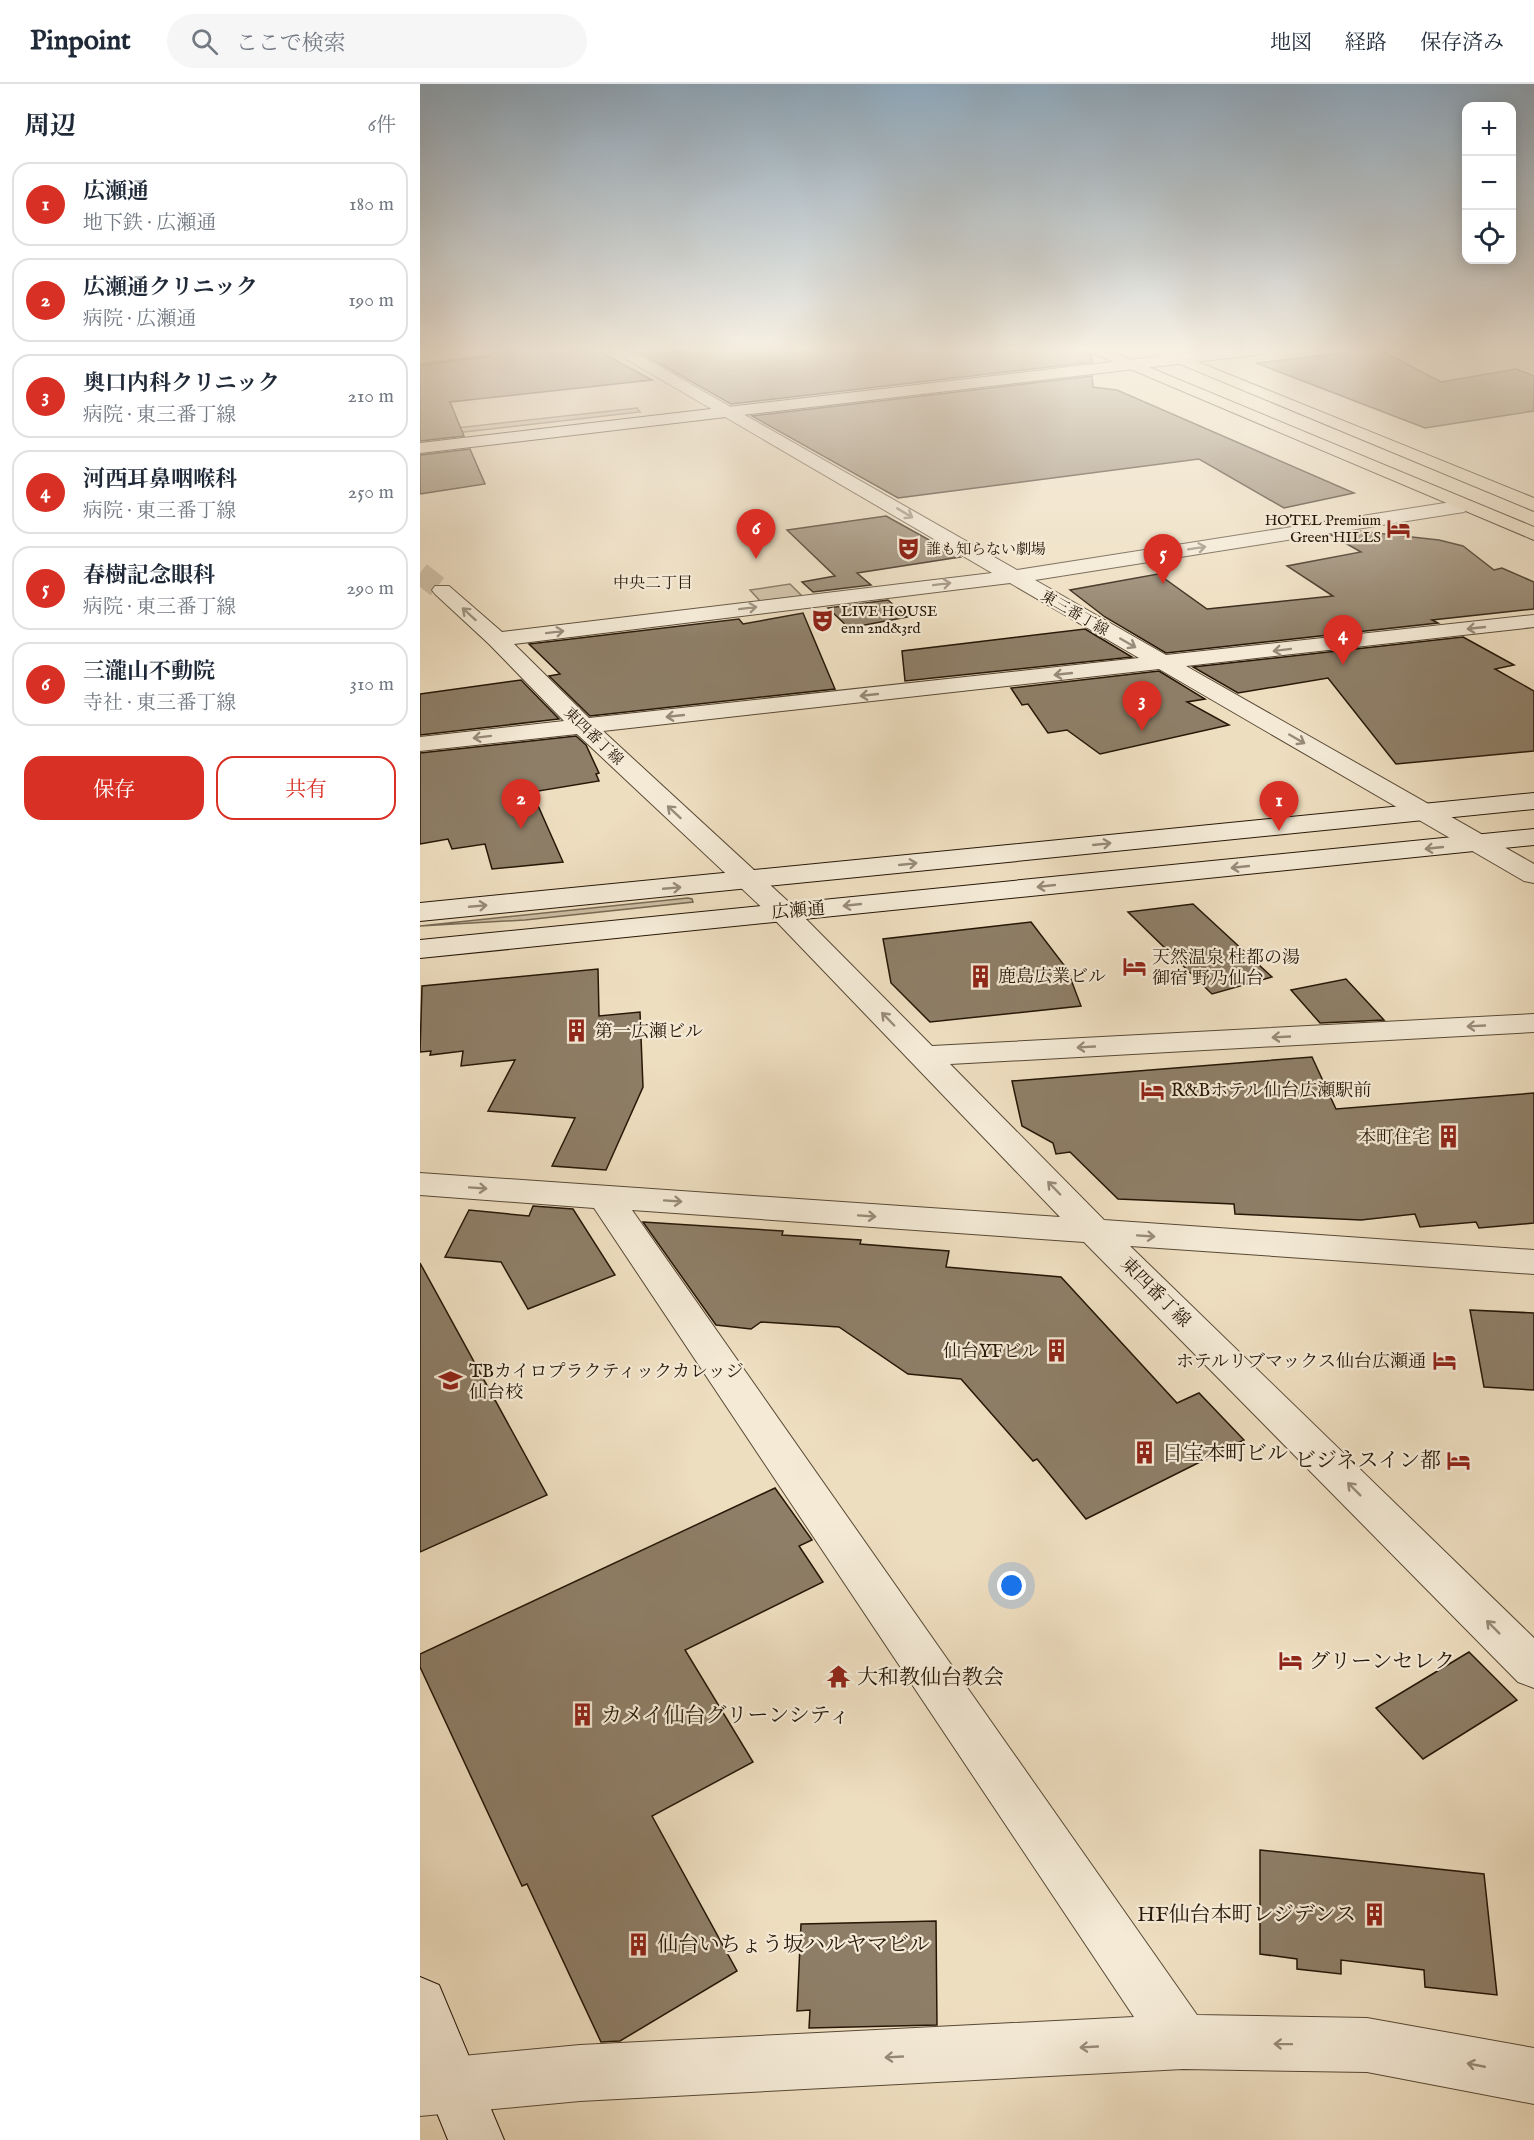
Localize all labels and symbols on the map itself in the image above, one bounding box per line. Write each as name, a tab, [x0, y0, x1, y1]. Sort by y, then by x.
one-way arrow	[896, 508, 913, 520]
pin: 6	[736, 510, 776, 559]
place label: HOTEL Premium Green HILLS	[1265, 511, 1381, 547]
hotel icon: HOTEL Premium Green HILLS	[1386, 516, 1412, 542]
pin: 5	[1144, 534, 1182, 584]
theatre icon: 誰も知らない劇場	[895, 536, 921, 562]
place label: 誰も知らない劇場	[926, 540, 1046, 559]
one-way arrow	[1187, 542, 1206, 553]
district label: 中央二丁目	[613, 574, 693, 594]
one-way arrow	[931, 578, 951, 589]
street label: 東三番丁線	[1038, 586, 1112, 640]
one-way arrow	[738, 602, 757, 613]
place label: LIVE HOUSE enn 2nd&3rd	[841, 602, 937, 638]
one-way arrow	[462, 607, 477, 622]
theatre icon: LIVE HOUSE enn 2nd&3rd	[810, 607, 836, 633]
pin: 4	[1324, 616, 1362, 665]
one-way arrow	[1466, 623, 1486, 634]
one-way arrow	[544, 626, 564, 637]
one-way arrow	[1119, 637, 1136, 649]
one-way arrow	[1273, 645, 1293, 656]
one-way arrow	[1054, 669, 1074, 680]
pin: 3	[1122, 682, 1162, 731]
one-way arrow	[860, 690, 880, 701]
street label: 東四番丁線	[560, 703, 627, 769]
one-way arrow	[666, 711, 686, 722]
one-way arrow	[472, 732, 492, 743]
one-way arrow	[1289, 734, 1306, 746]
pin: 2	[502, 780, 540, 829]
pin: 1	[1260, 782, 1298, 831]
one-way arrow	[667, 805, 682, 819]
one-way arrow	[1092, 838, 1112, 849]
one-way arrow	[1425, 843, 1445, 854]
one-way arrow	[898, 858, 918, 869]
one-way arrow	[1231, 862, 1250, 873]
one-way arrow	[1036, 881, 1056, 892]
one-way arrow	[662, 882, 682, 893]
street label: 広瀬通	[770, 898, 826, 925]
one-way arrow	[468, 900, 488, 911]
one-way arrow	[842, 900, 862, 911]
place label: 天然温泉 杜都の湯 御宿 野乃仙台	[1152, 947, 1300, 991]
hotel icon: 天然温泉 杜都の湯 御宿 野乃仙台	[1121, 954, 1147, 980]
building icon: 鹿島広業ビル	[967, 963, 993, 989]
place label: 鹿島広業ビル	[998, 966, 1106, 989]
one-way arrow	[880, 1011, 895, 1026]
building icon: 第一広瀬ビル	[564, 1018, 590, 1044]
place label: 第一広瀬ビル	[595, 1021, 703, 1044]
one-way arrow	[1466, 1021, 1486, 1032]
one-way arrow	[1271, 1031, 1291, 1042]
one-way arrow	[1077, 1042, 1097, 1053]
hotel icon: R&Bホテル仙台広瀬駅前	[1140, 1077, 1166, 1103]
place label: R&Bホテル仙台広瀬駅前	[1171, 1080, 1371, 1103]
building icon: 本町住宅	[1435, 1124, 1461, 1150]
place label: 本町住宅	[1358, 1127, 1430, 1150]
one-way arrow	[1046, 1180, 1061, 1195]
one-way arrow	[468, 1182, 488, 1193]
one-way arrow	[662, 1196, 682, 1207]
one-way arrow	[857, 1211, 877, 1222]
one-way arrow	[1135, 1231, 1155, 1242]
street label: 東四番丁線	[1115, 1253, 1195, 1333]
building icon: 仙台YFビル	[1044, 1338, 1070, 1364]
place label: 仙台YFビル	[943, 1341, 1039, 1364]
hotel icon: ホテルリブマックス仙台広瀬通	[1431, 1348, 1457, 1374]
place label: ホテルリブマックス仙台広瀬通	[1176, 1351, 1426, 1374]
place label: TBカイロプラクティックカレッジ 仙台校	[469, 1361, 744, 1405]
school or university icon: TBカイロプラクティックカレッジ 仙台校	[438, 1368, 464, 1394]
building icon: 日宝本町ビル	[1131, 1440, 1157, 1466]
place label: 日宝本町ビル	[1162, 1441, 1288, 1468]
hotel icon: ビジネスイン都	[1446, 1447, 1472, 1473]
place label: ビジネスイン都	[1295, 1448, 1441, 1475]
one-way arrow	[1347, 1482, 1362, 1497]
your location	[997, 1571, 1026, 1600]
one-way arrow	[1485, 1620, 1500, 1635]
hotel icon: グリーンセレク	[1278, 1648, 1304, 1674]
place label: グリーンセレク	[1309, 1649, 1455, 1676]
temple icon: 大和教仙台教会	[826, 1664, 852, 1690]
place label: 大和教仙台教会	[857, 1665, 1004, 1692]
building icon: カメイ仙台グリーンシティ	[570, 1702, 596, 1728]
place label: カメイ仙台グリーンシティ	[601, 1703, 850, 1730]
building icon: HF仙台本町レジデンス	[1361, 1901, 1387, 1927]
place label: HF仙台本町レジデンス	[1137, 1902, 1356, 1929]
building icon: 仙台いちょう坂ハルヤマビル	[626, 1931, 652, 1957]
place label: 仙台いちょう坂ハルヤマビル	[657, 1932, 930, 1959]
one-way arrow	[1274, 2038, 1294, 2050]
one-way arrow	[1079, 2041, 1099, 2052]
one-way arrow	[884, 2052, 904, 2063]
one-way arrow	[1467, 2059, 1487, 2070]

